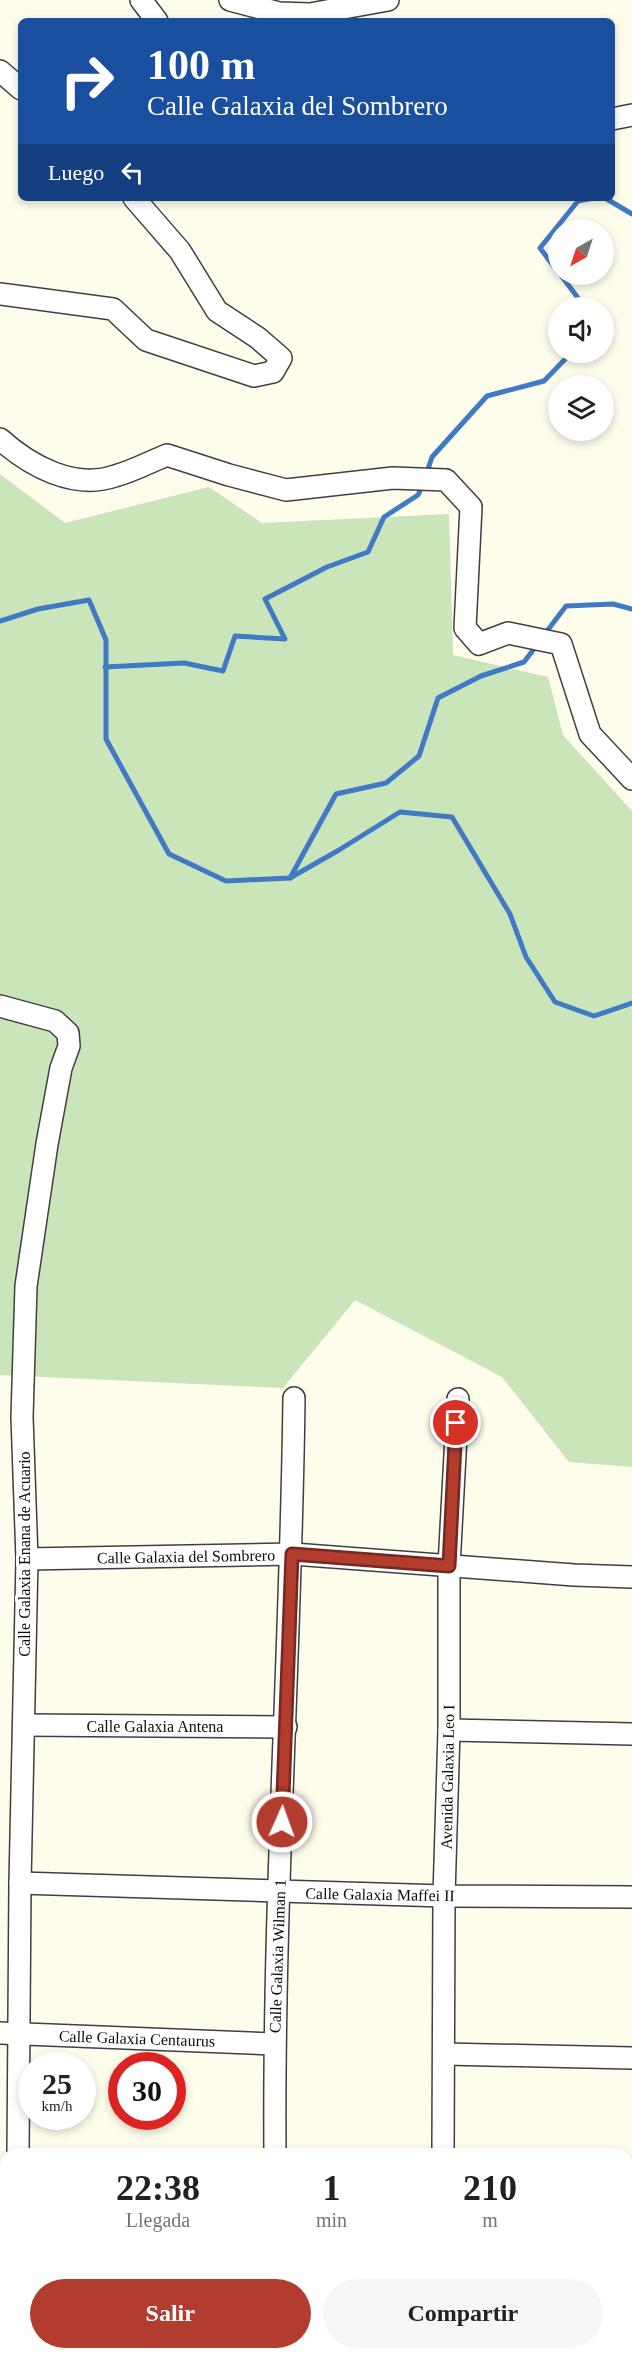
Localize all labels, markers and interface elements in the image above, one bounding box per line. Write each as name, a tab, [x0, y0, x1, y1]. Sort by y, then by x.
icon: right	[48, 42, 126, 120]
text: 100 m	[147, 42, 256, 88]
text: Calle Galaxia del Sombrero	[147, 91, 448, 121]
icon: left	[116, 156, 149, 189]
text: Luego	[48, 160, 104, 185]
north arrow	[548, 219, 614, 285]
map controls	[548, 219, 614, 441]
button: sound	[548, 297, 614, 363]
button: layers	[548, 375, 614, 441]
pin	[430, 1397, 481, 1448]
icon: arrive	[439, 1406, 472, 1439]
street label: Calle Galaxia Enana de Acuario	[16, 1451, 33, 1657]
street label: Calle Galaxia del Sombrero	[97, 1546, 275, 1567]
street label: Avenida Galaxia Leo I	[438, 1704, 457, 1850]
street label: Calle Galaxia Antena	[87, 1718, 223, 1735]
position arrow	[250, 1790, 314, 1854]
street label: Calle Galaxia Wilman 1	[266, 1879, 289, 2033]
street label: Calle Galaxia Maffei II	[305, 1885, 455, 1904]
street label: Calle Galaxia Centaurus	[59, 2027, 215, 2050]
speed limit sign: 30	[108, 2052, 186, 2130]
text: 25	[42, 2067, 72, 2100]
text: km/h	[42, 2098, 72, 2114]
text: 22:38	[116, 2168, 200, 2208]
text: 1	[323, 2168, 341, 2208]
text: 210	[463, 2168, 517, 2208]
text: Llegada	[126, 2209, 190, 2231]
text: min	[316, 2209, 347, 2231]
text: m	[482, 2209, 498, 2231]
button: Salir	[30, 2279, 311, 2348]
button: Compartir	[323, 2279, 603, 2348]

